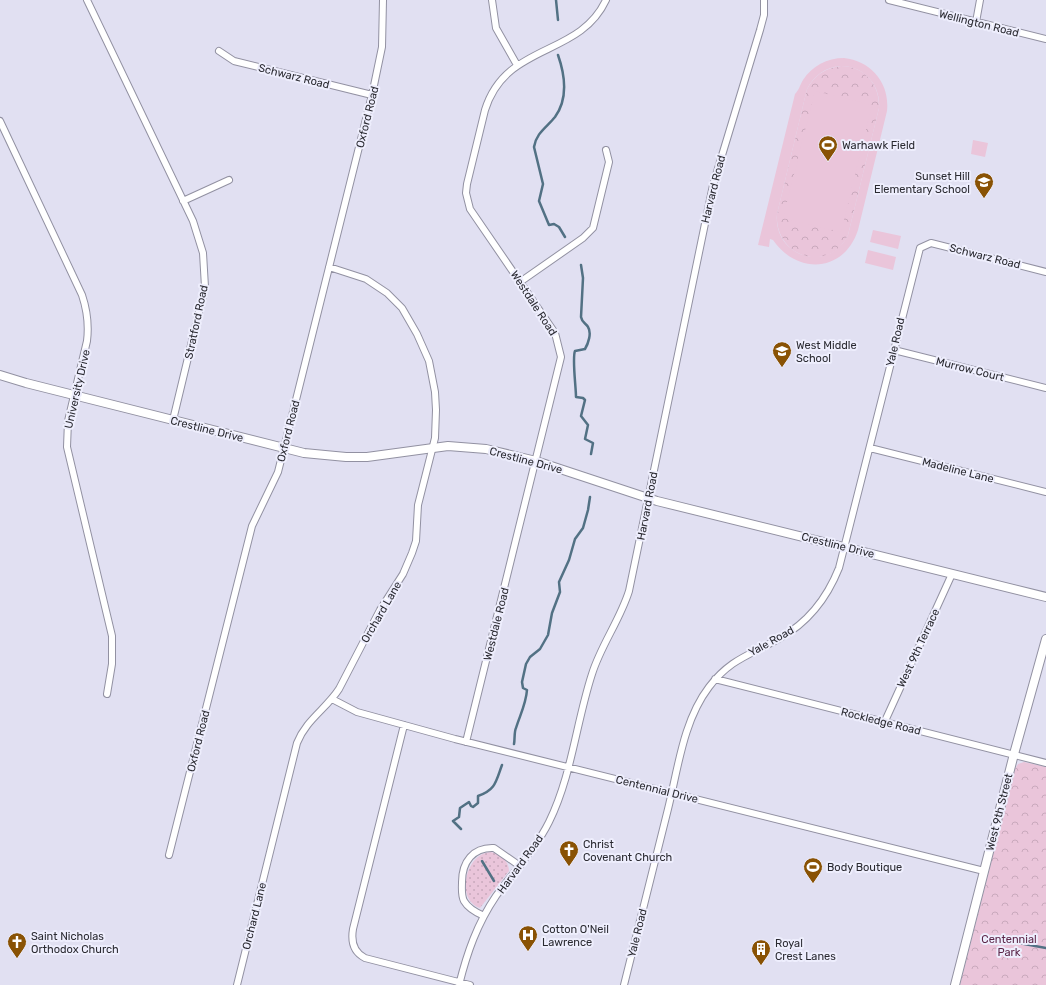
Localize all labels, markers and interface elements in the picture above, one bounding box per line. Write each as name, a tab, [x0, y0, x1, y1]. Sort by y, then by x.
street label: Wellington Road	[938, 7, 1020, 40]
street label: Schwarz Road	[257, 61, 331, 92]
street label: Oxford Road	[354, 85, 381, 149]
sports icon: Warhawk Field	[817, 134, 839, 162]
place label: Warhawk Field	[842, 139, 915, 152]
street label: Harvard Road	[699, 154, 728, 224]
place label: Sunset Hill Elementary School	[874, 170, 970, 196]
school or university icon: Sunset Hill Elementary School	[973, 171, 995, 199]
street label: Schwarz Road	[948, 241, 1022, 272]
street label: Westdale Road	[508, 268, 559, 338]
street label: Stratford Road	[182, 284, 211, 360]
street label: Yale Road	[884, 316, 907, 368]
place label: West Middle School	[796, 339, 857, 365]
school or university icon: West Middle School	[771, 340, 793, 368]
street label: University Drive	[62, 348, 93, 430]
street label: Murrow Court	[934, 355, 1006, 384]
street label: Oxford Road	[275, 399, 302, 463]
street label: Crestline Drive	[169, 414, 245, 445]
street label: Crestline Drive	[488, 445, 564, 476]
street label: Madeline Lane	[921, 455, 995, 486]
street label: Harvard Road	[634, 471, 660, 541]
street label: Crestline Drive	[800, 530, 876, 561]
street label: Orchard Lane	[359, 579, 404, 645]
street label: Westdale Road	[481, 586, 512, 662]
street label: West 9th Terrace	[895, 607, 942, 690]
street label: Yale Road	[746, 624, 796, 659]
street label: Rockledge Road	[839, 705, 922, 738]
street label: Oxford Road	[185, 709, 212, 773]
street label: West 9th Street	[984, 771, 1016, 852]
street label: Centennial Drive	[614, 773, 699, 806]
street label: Harvard Road	[495, 832, 546, 896]
place label: Christ Covenant Church	[583, 838, 672, 864]
church icon: Christ Covenant Church	[558, 839, 580, 867]
sports icon: Body Boutique	[802, 856, 824, 884]
place label: Body Boutique	[827, 861, 902, 874]
street label: Orchard Lane	[240, 881, 269, 951]
street label: Yale Road	[625, 907, 650, 959]
place label: Cotton O'Neil Lawrence	[542, 923, 609, 949]
hospital icon: Cotton O'Neil Lawrence	[517, 924, 539, 952]
place label: Saint Nicholas Orthodox Church	[31, 930, 119, 956]
church icon: Saint Nicholas Orthodox Church	[6, 931, 28, 959]
park label: Centennial Park	[981, 933, 1037, 959]
place label: Royal Crest Lanes	[775, 937, 836, 963]
building icon: Royal Crest Lanes	[750, 938, 772, 966]

